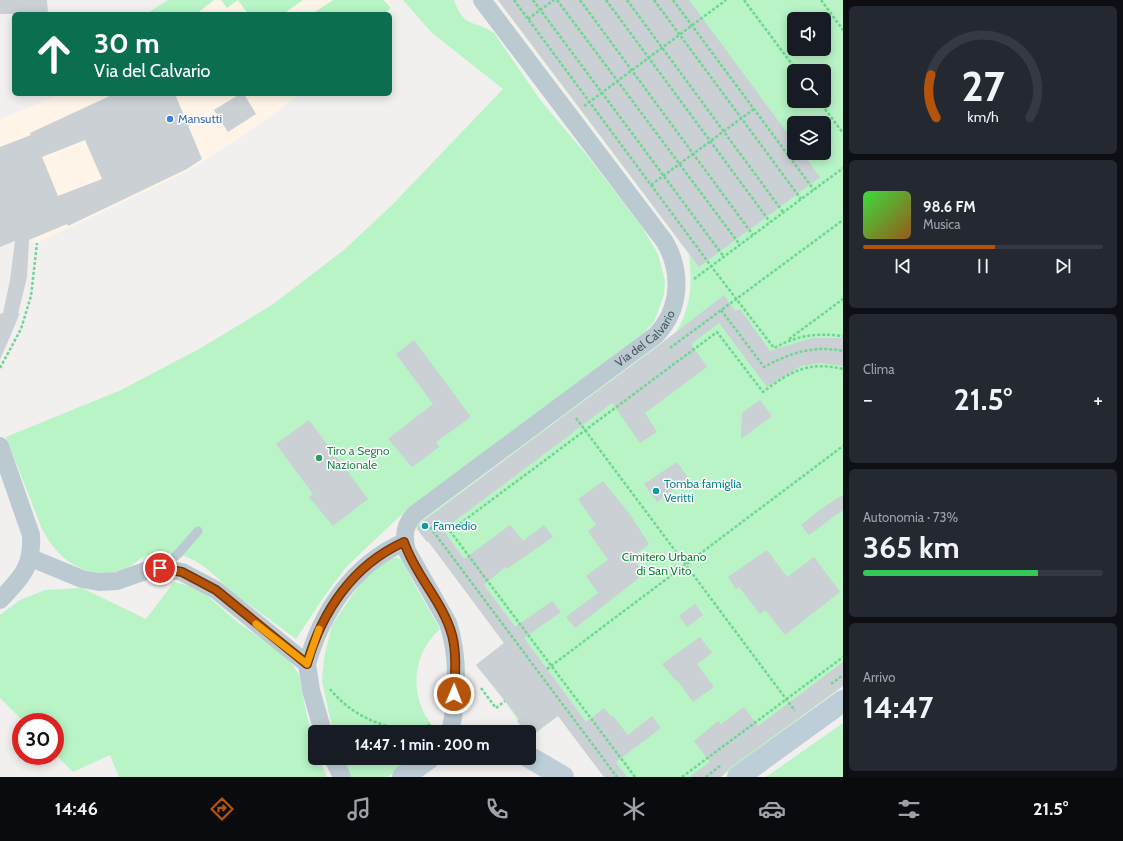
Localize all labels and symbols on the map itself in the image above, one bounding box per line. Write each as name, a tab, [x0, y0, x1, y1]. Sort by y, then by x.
place label: Mansutti	[178, 111, 222, 126]
marker: Mansutti	[165, 114, 175, 124]
street label: Via del Calvario	[612, 308, 678, 370]
place label: Tiro a Segno Nazionale	[327, 443, 390, 472]
marker: Tiro a Segno Nazionale	[314, 453, 324, 463]
place label: Tomba famiglia Veritti	[664, 476, 742, 505]
marker: Tomba famiglia Veritti	[651, 486, 661, 496]
place label: Famedio	[433, 518, 477, 533]
marker: Famedio	[420, 521, 430, 531]
park label: Cimitero Urbano di San Vito	[622, 549, 707, 578]
pin	[143, 551, 177, 585]
position arrow	[433, 673, 475, 715]
speed limit sign: 30	[12, 713, 64, 765]

